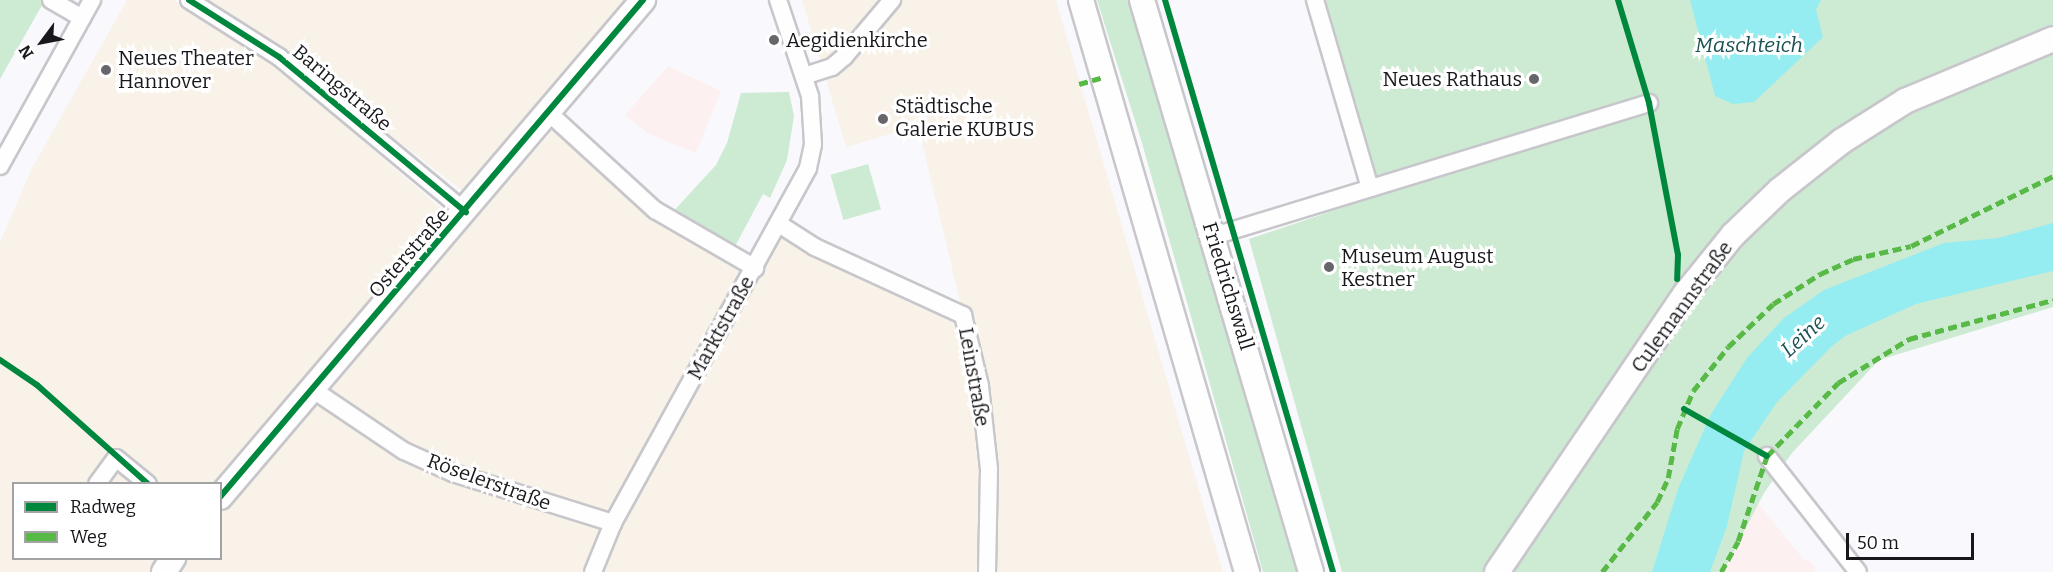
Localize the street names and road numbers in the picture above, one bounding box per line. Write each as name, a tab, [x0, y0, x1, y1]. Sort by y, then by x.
street label: Baringstraße	[288, 40, 396, 136]
street label: Osterstraße	[364, 203, 454, 303]
street label: Friedrichswall	[1197, 219, 1259, 353]
street label: Culemannstraße	[1626, 237, 1738, 377]
street label: Marktstraße	[683, 272, 759, 384]
street label: Leinstraße	[953, 326, 995, 428]
street label: Röselerstraße	[424, 449, 554, 515]

